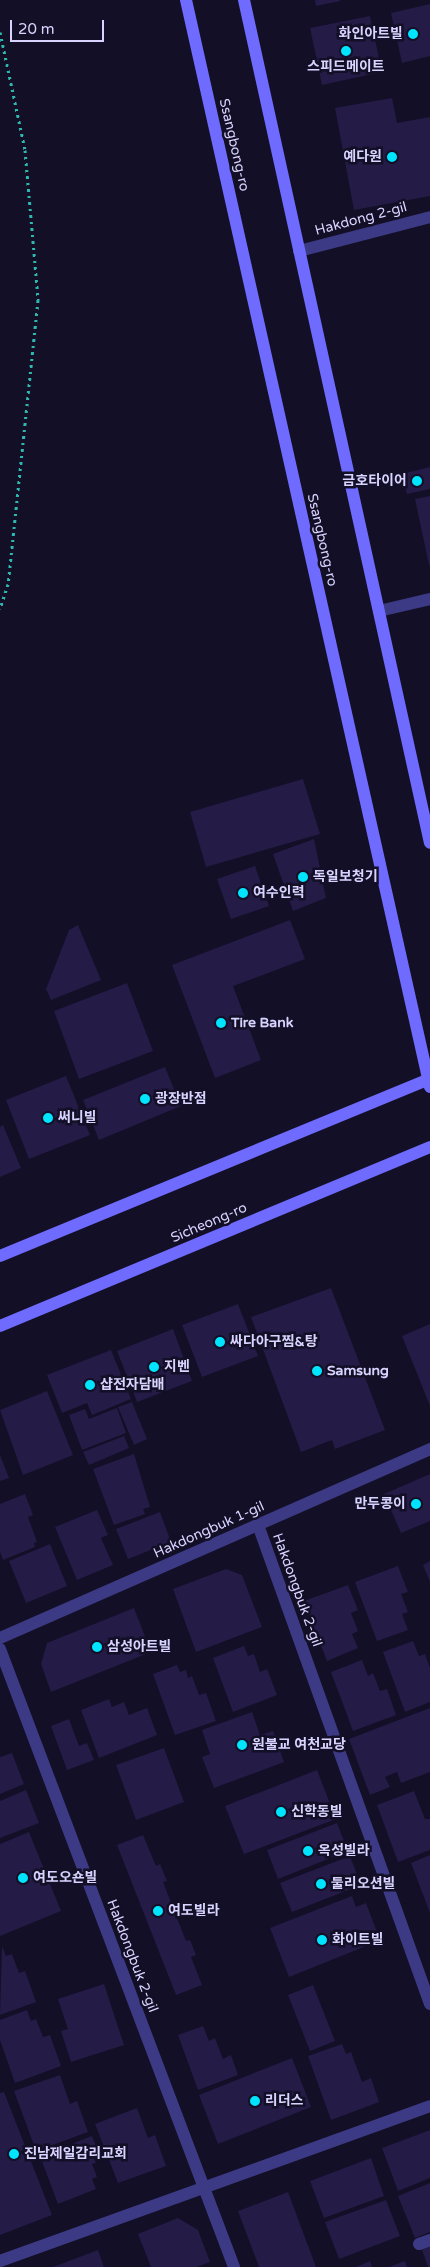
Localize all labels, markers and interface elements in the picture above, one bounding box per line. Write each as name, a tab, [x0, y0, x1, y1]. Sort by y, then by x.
scale bar	[12, 10, 106, 42]
text: 20 m	[18, 20, 55, 38]
place label: 화인아트빌	[339, 26, 403, 42]
marker: 화인아트빌	[407, 28, 419, 40]
marker: 스피드메이트	[340, 45, 352, 57]
place label: 스피드메이트	[307, 59, 385, 75]
street label: Ssangbong-ro	[215, 97, 253, 193]
place label: 예다원	[343, 149, 382, 165]
marker: 예다원	[386, 151, 398, 163]
street label: Hakdong 2-gil	[313, 199, 409, 239]
place label: 금호타이어	[343, 473, 407, 489]
marker: 금호타이어	[411, 475, 423, 487]
street label: Ssangbong-ro	[303, 492, 341, 588]
place label: 독일보청기	[313, 869, 377, 885]
marker: 독일보청기	[297, 871, 309, 883]
place label: 여수인력	[253, 885, 305, 901]
marker: 여수인력	[237, 887, 249, 899]
place label: Tire Bank	[231, 1015, 293, 1031]
marker: Tire Bank	[215, 1017, 227, 1029]
place label: 광장반점	[155, 1091, 207, 1107]
marker: 광장반점	[139, 1093, 151, 1105]
place label: 써니빌	[58, 1110, 97, 1126]
marker: 써니빌	[42, 1112, 54, 1124]
street label: Sicheong-ro	[168, 1199, 250, 1247]
place label: 싸다아구찜&탕	[230, 1334, 318, 1350]
marker: 싸다아구찜&탕	[214, 1336, 226, 1348]
place label: 지벤	[164, 1359, 190, 1375]
marker: 지벤	[148, 1361, 160, 1373]
place label: Samsung	[327, 1363, 389, 1379]
marker: Samsung	[311, 1365, 323, 1377]
place label: 샵전자담배	[100, 1377, 164, 1393]
marker: 샵전자담배	[84, 1379, 96, 1391]
place label: 만두콩이	[354, 1496, 406, 1512]
street label: Hakdongbuk 1-gil	[151, 1498, 267, 1562]
marker: 만두콩이	[410, 1498, 422, 1510]
street label: Hakdongbuk 2-gil	[269, 1531, 325, 1649]
place label: 삼성아트빌	[107, 1639, 171, 1655]
marker: 삼성아트빌	[91, 1641, 103, 1653]
place label: 원불교 여천교당	[252, 1737, 346, 1753]
marker: 원불교 여천교당	[236, 1739, 248, 1751]
place label: 신학동빌	[291, 1804, 343, 1820]
marker: 신학동빌	[275, 1806, 287, 1818]
place label: 옥성빌라	[318, 1843, 370, 1859]
marker: 옥성빌라	[302, 1845, 314, 1857]
place label: 여도오숀빌	[33, 1870, 97, 1886]
marker: 여도오숀빌	[17, 1872, 29, 1884]
place label: 둘리오션빌	[331, 1876, 395, 1892]
marker: 둘리오션빌	[315, 1878, 327, 1890]
street label: Hakdongbuk 2-gil	[103, 1897, 161, 2015]
place label: 여도빌라	[168, 1903, 220, 1919]
marker: 여도빌라	[152, 1905, 164, 1917]
place label: 화이트빌	[332, 1932, 384, 1948]
marker: 화이트빌	[316, 1934, 328, 1946]
place label: 리더스	[265, 2093, 304, 2109]
marker: 리더스	[249, 2095, 261, 2107]
place label: 진남제일감리교회	[24, 2146, 127, 2162]
marker: 진남제일감리교회	[8, 2148, 20, 2160]

